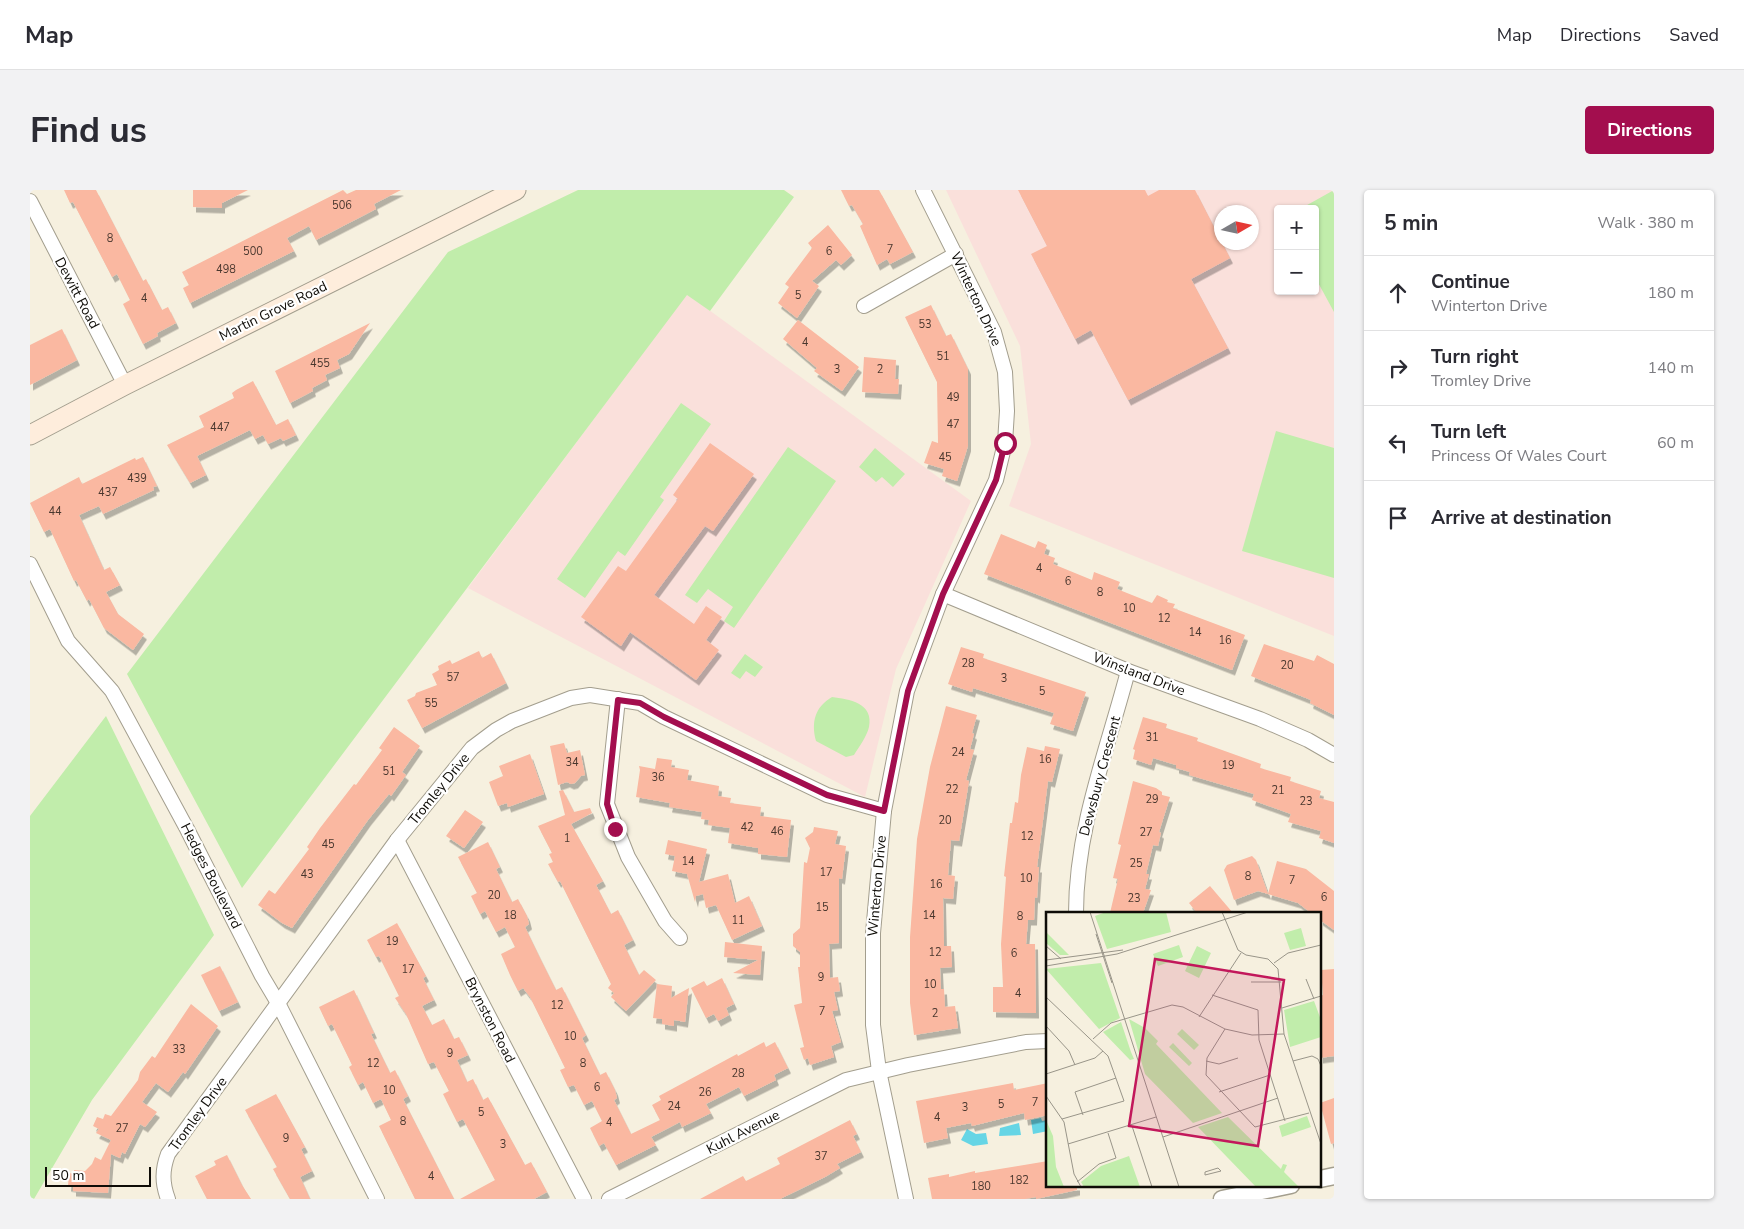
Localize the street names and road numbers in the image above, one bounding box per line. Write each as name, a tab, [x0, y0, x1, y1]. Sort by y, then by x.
street label: Winterton Drive	[946, 249, 1006, 349]
street label: Dewitt Road	[50, 254, 104, 332]
street label: Martin Grove Road	[216, 277, 330, 345]
street label: Winsland Drive	[1090, 648, 1188, 700]
street label: Dewsbury Crescent	[1075, 714, 1125, 838]
street label: Tromley Drive	[404, 749, 474, 829]
street label: Hedges Boulevard	[176, 820, 246, 932]
street label: Winterton Drive	[863, 835, 891, 937]
street label: Brynston Road	[460, 974, 520, 1066]
street label: Tromley Drive	[165, 1073, 231, 1155]
street label: Kuhl Avenue	[703, 1105, 783, 1159]

